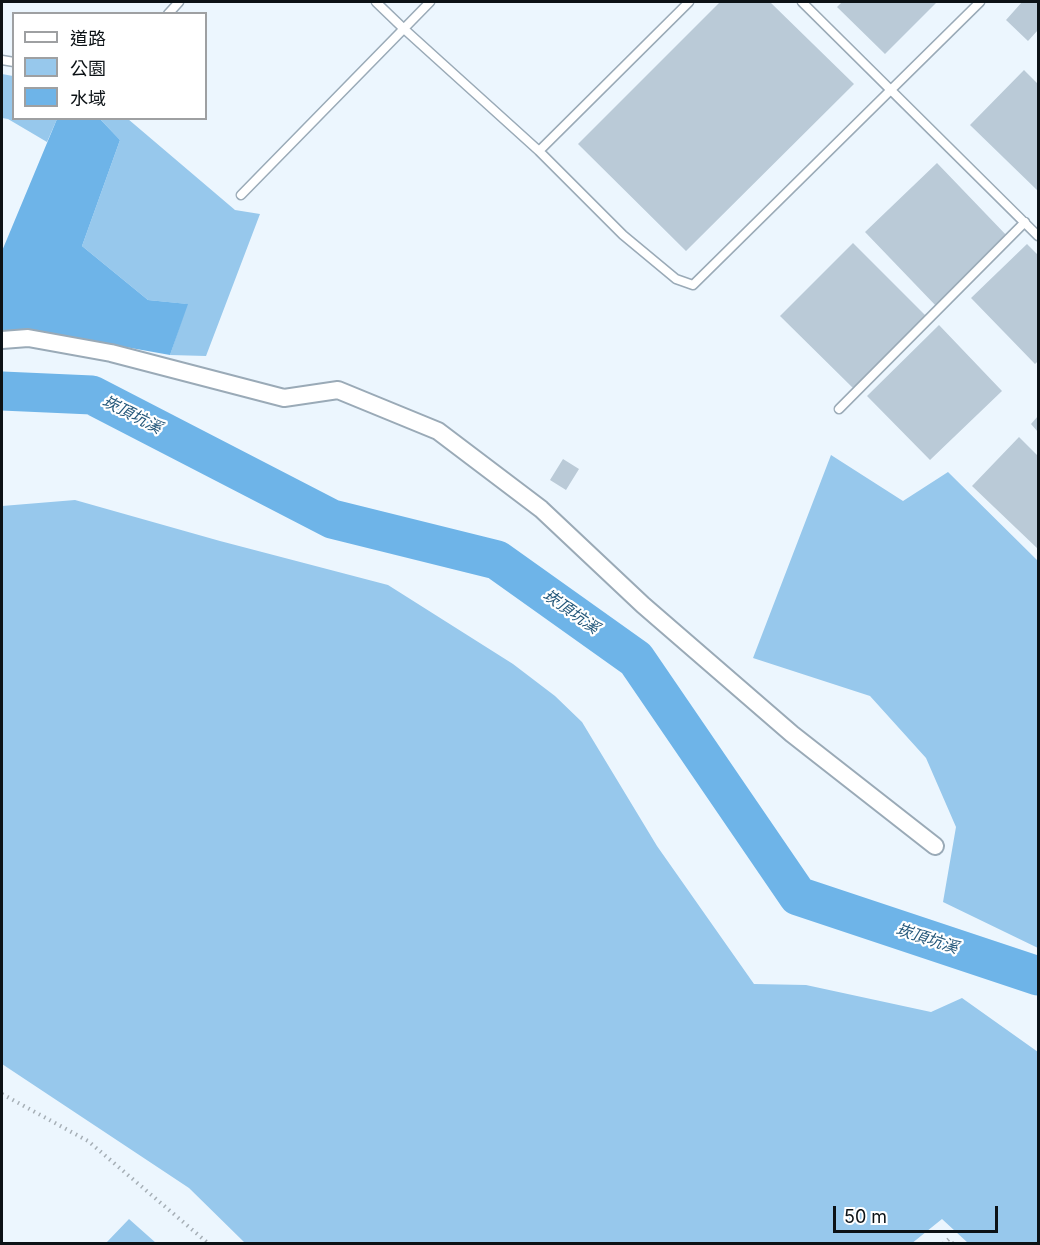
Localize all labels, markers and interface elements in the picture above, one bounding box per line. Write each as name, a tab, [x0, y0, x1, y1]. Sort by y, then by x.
legend	[12, 12, 207, 120]
text: 道路	[70, 28, 106, 49]
text: 公園	[70, 58, 106, 79]
text: 水域	[70, 88, 106, 109]
water label: 崁頂坑溪	[99, 392, 165, 438]
water label: 崁頂坑溪	[539, 586, 603, 638]
water label: 崁頂坑溪	[894, 920, 960, 958]
scale bar	[836, 1194, 1001, 1232]
text: 50 m	[844, 1206, 887, 1227]

